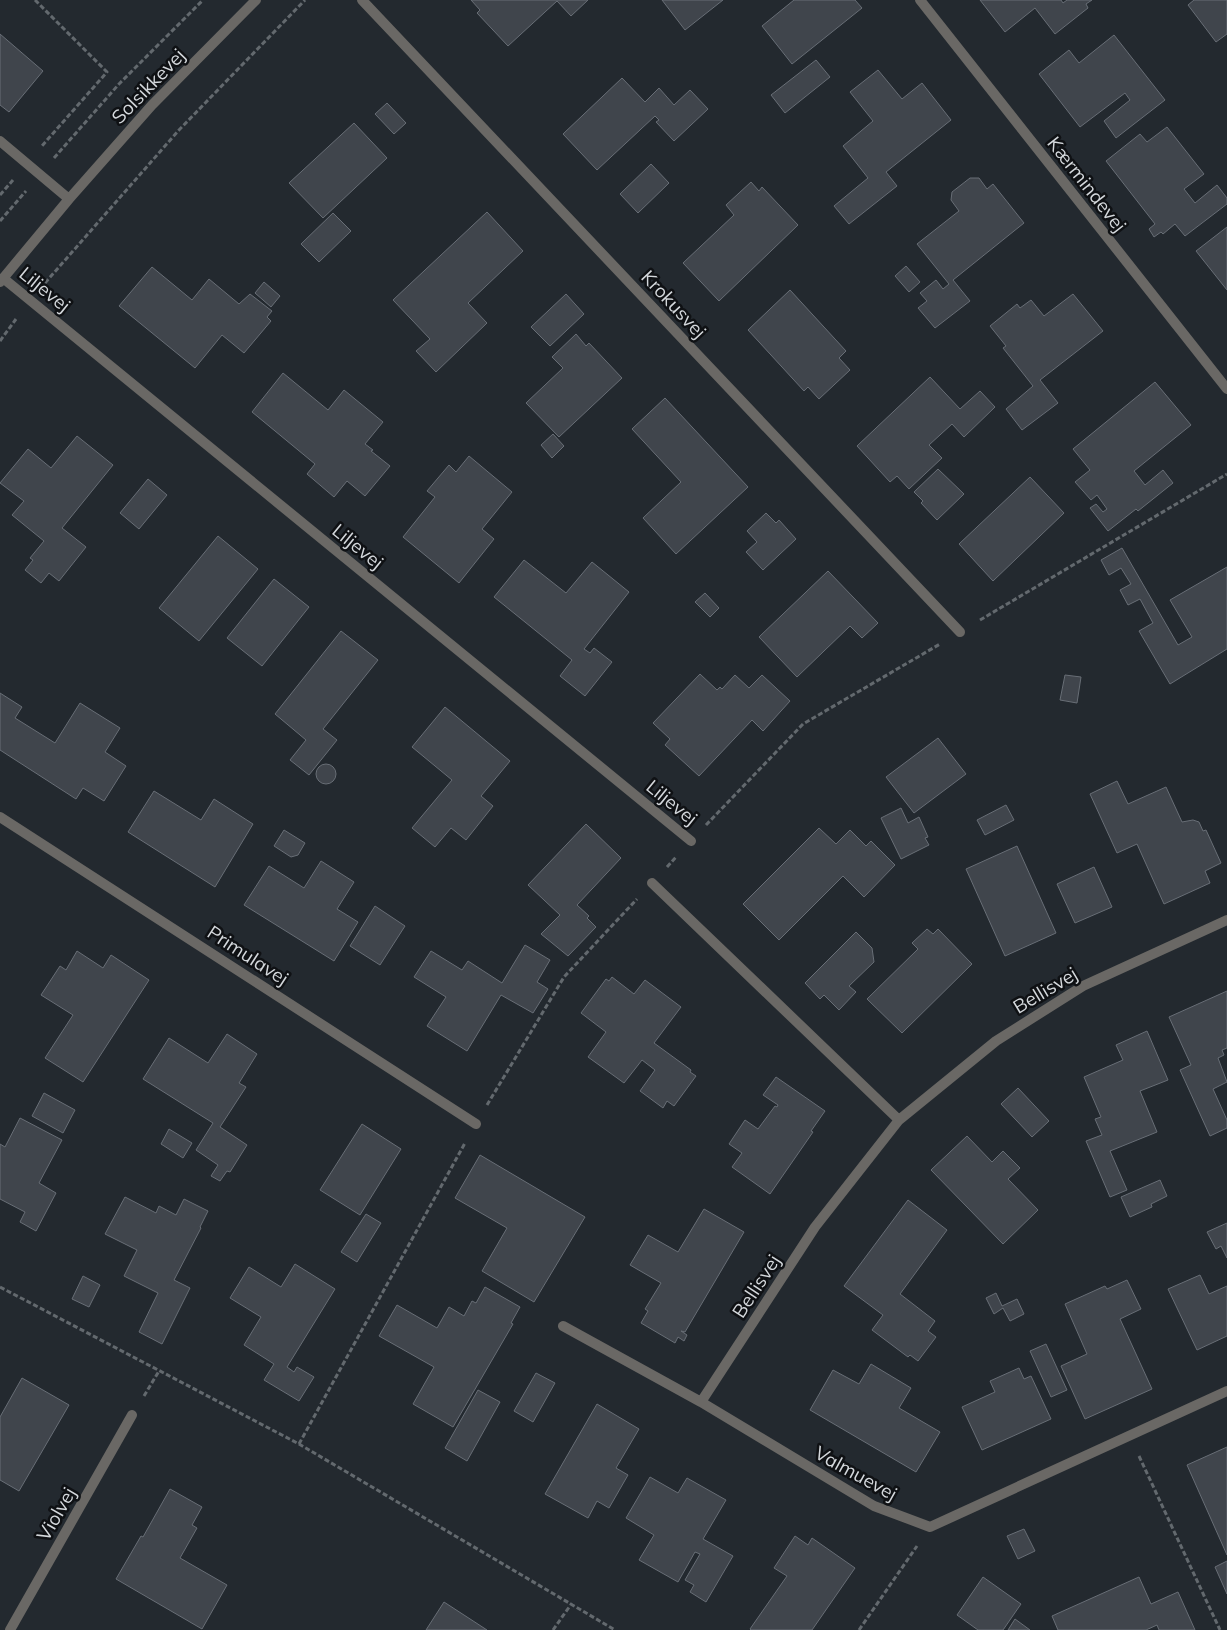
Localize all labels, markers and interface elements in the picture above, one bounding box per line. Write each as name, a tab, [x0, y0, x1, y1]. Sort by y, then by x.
street label: Solsikkevej	[106, 43, 190, 129]
street label: Kærmindevej	[1042, 132, 1132, 236]
street label: Liljevej	[15, 261, 75, 317]
street label: Krokusvej	[636, 265, 712, 343]
street label: Liljevej	[328, 518, 388, 574]
street label: Liljevej	[642, 774, 702, 830]
street label: Primulavej	[203, 920, 293, 990]
street label: Bellisvej	[1008, 961, 1082, 1019]
street label: Bellisvej	[727, 1250, 785, 1322]
street label: Valmuevej	[810, 1441, 902, 1505]
street label: Violvej	[31, 1483, 81, 1545]

